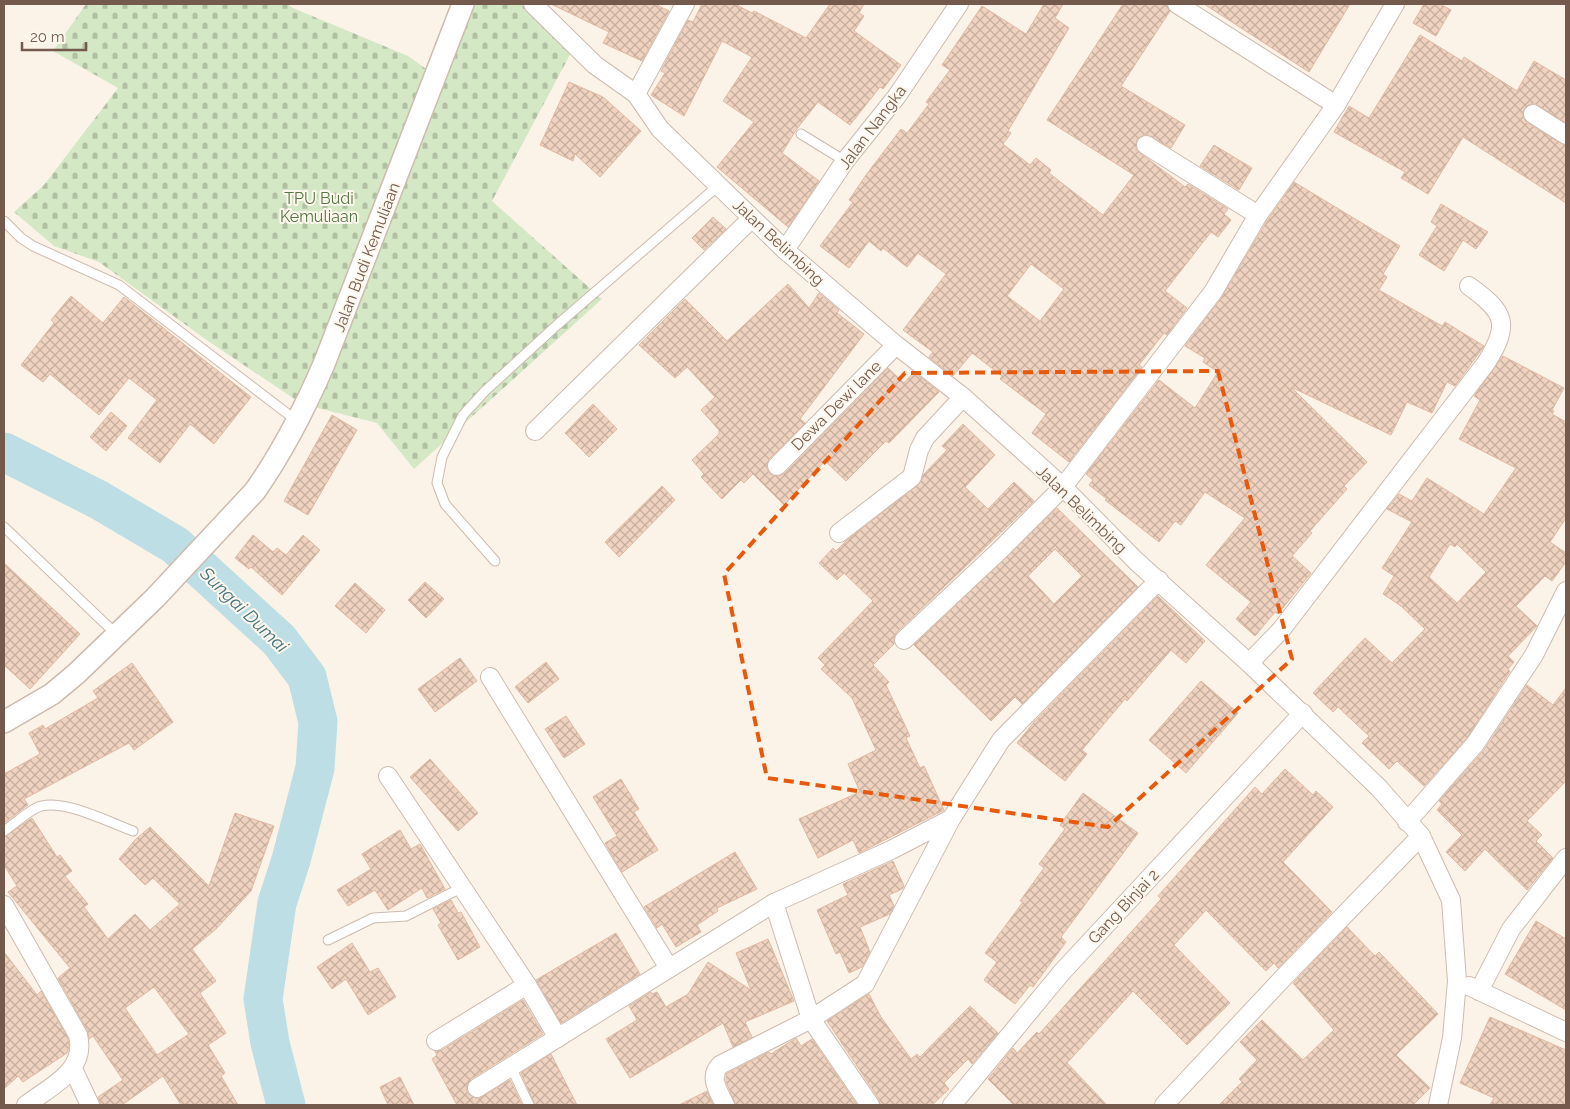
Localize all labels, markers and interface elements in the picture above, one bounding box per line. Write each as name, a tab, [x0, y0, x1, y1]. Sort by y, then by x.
scale bar	[22, 20, 86, 52]
text: 20 m	[30, 28, 65, 46]
street label: Jalan Nangka	[835, 82, 910, 173]
street label: Jalan Budi Kemuliaan	[329, 180, 404, 335]
park label: TPU Budi Kemuliaan	[280, 189, 358, 226]
street label: Jalan Belimbing	[729, 195, 828, 290]
street label: Dewa Dewi lane	[787, 356, 885, 454]
street label: Jalan Belimbing	[1033, 462, 1131, 557]
water label: Sungai Dumai	[195, 562, 293, 657]
street label: Gang Binjai 2	[1084, 865, 1163, 948]

